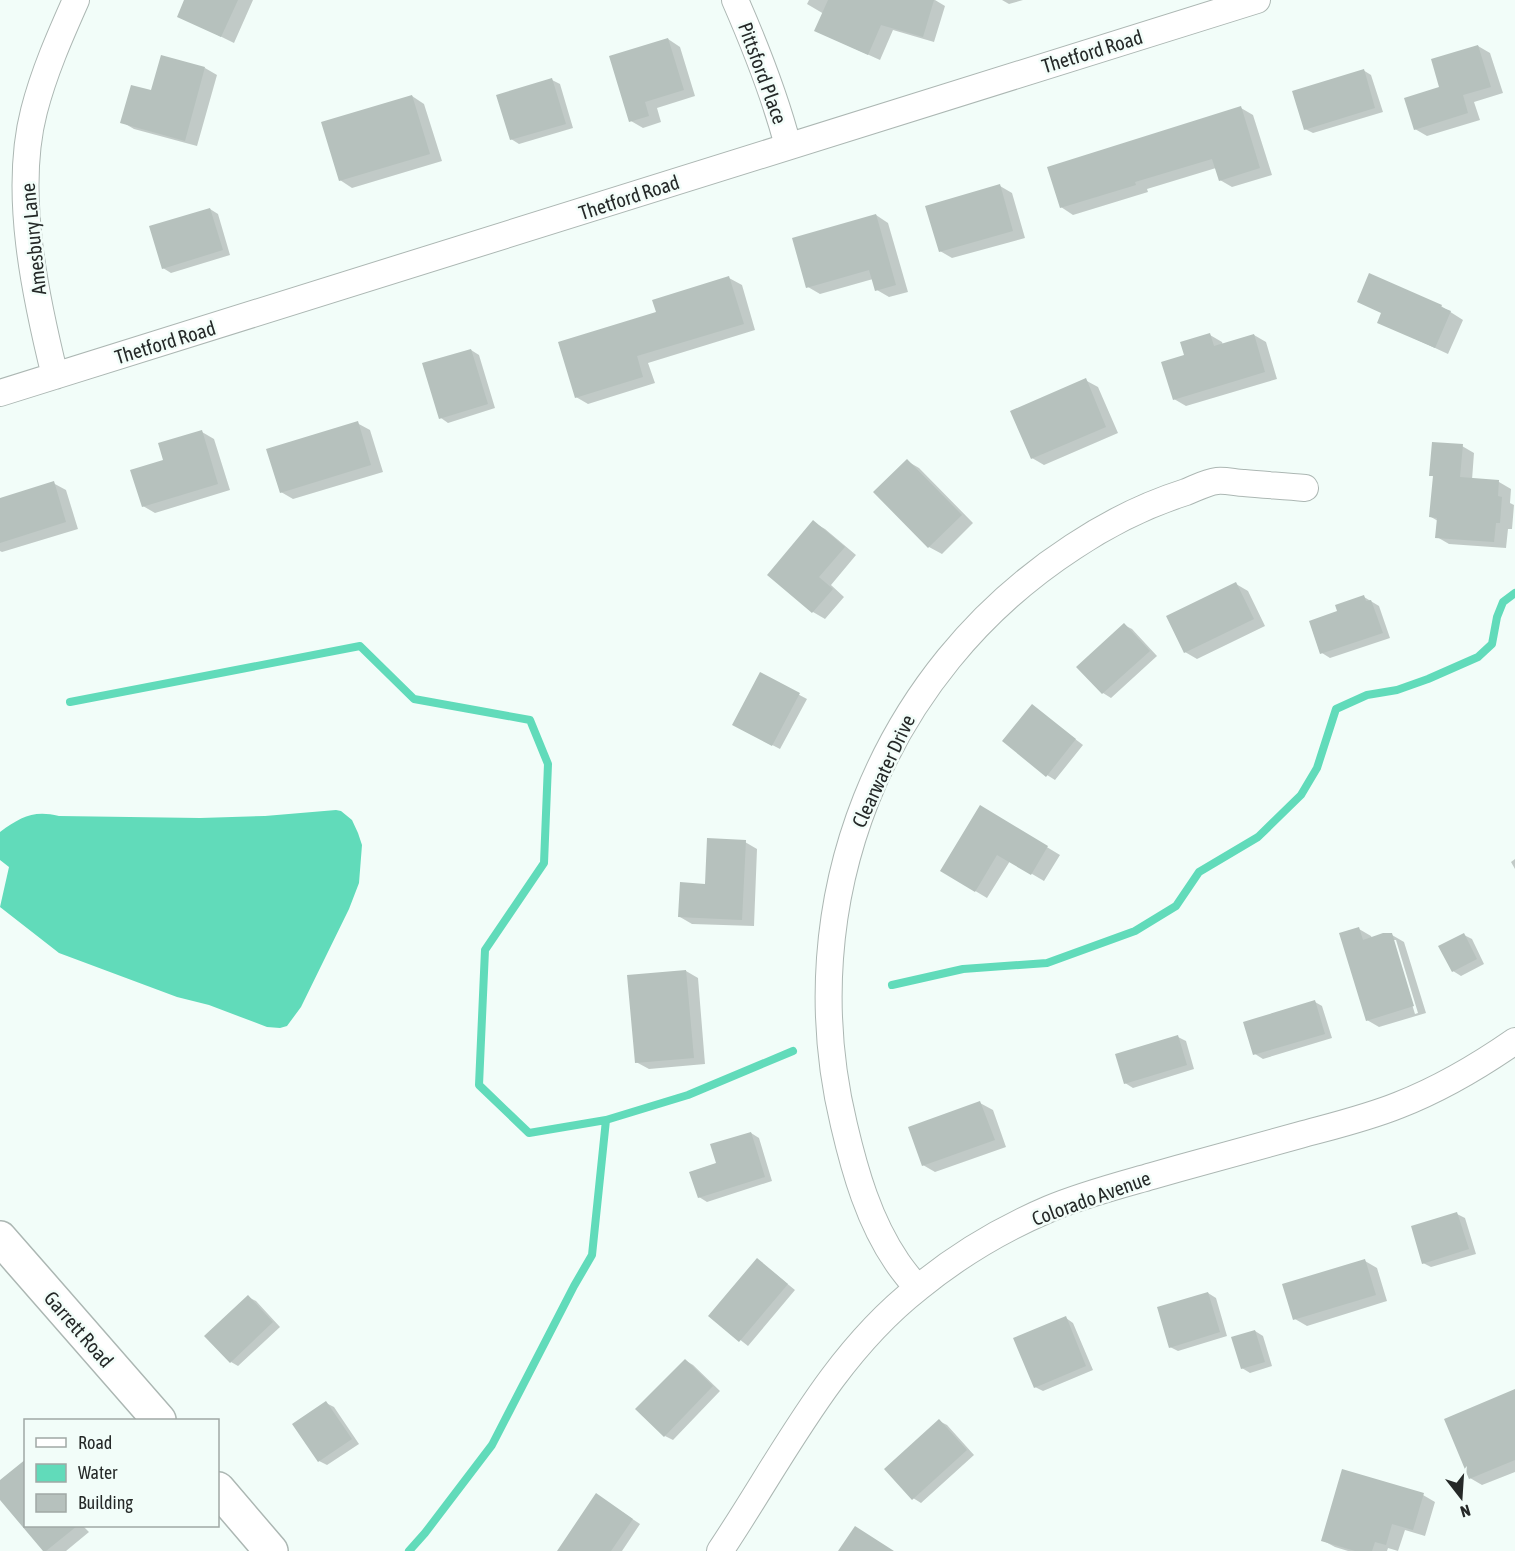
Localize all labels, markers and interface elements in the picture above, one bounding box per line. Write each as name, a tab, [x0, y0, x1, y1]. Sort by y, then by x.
street label: Pittsford Place	[734, 19, 792, 127]
street label: Thetford Road	[1039, 25, 1145, 77]
street label: Thetford Road	[576, 170, 682, 224]
street label: Amesbury Lane	[16, 182, 50, 296]
street label: Thetford Road	[112, 316, 218, 368]
street label: Clearwater Drive	[847, 711, 919, 831]
street label: Colorado Avenue	[1028, 1166, 1154, 1230]
street label: Garrett Road	[40, 1286, 118, 1372]
legend	[24, 1419, 219, 1527]
text: Road	[78, 1432, 112, 1453]
text: Water	[78, 1462, 118, 1483]
north arrow	[1431, 1467, 1491, 1527]
text: Building	[78, 1492, 133, 1513]
text: N	[1458, 1501, 1473, 1521]

